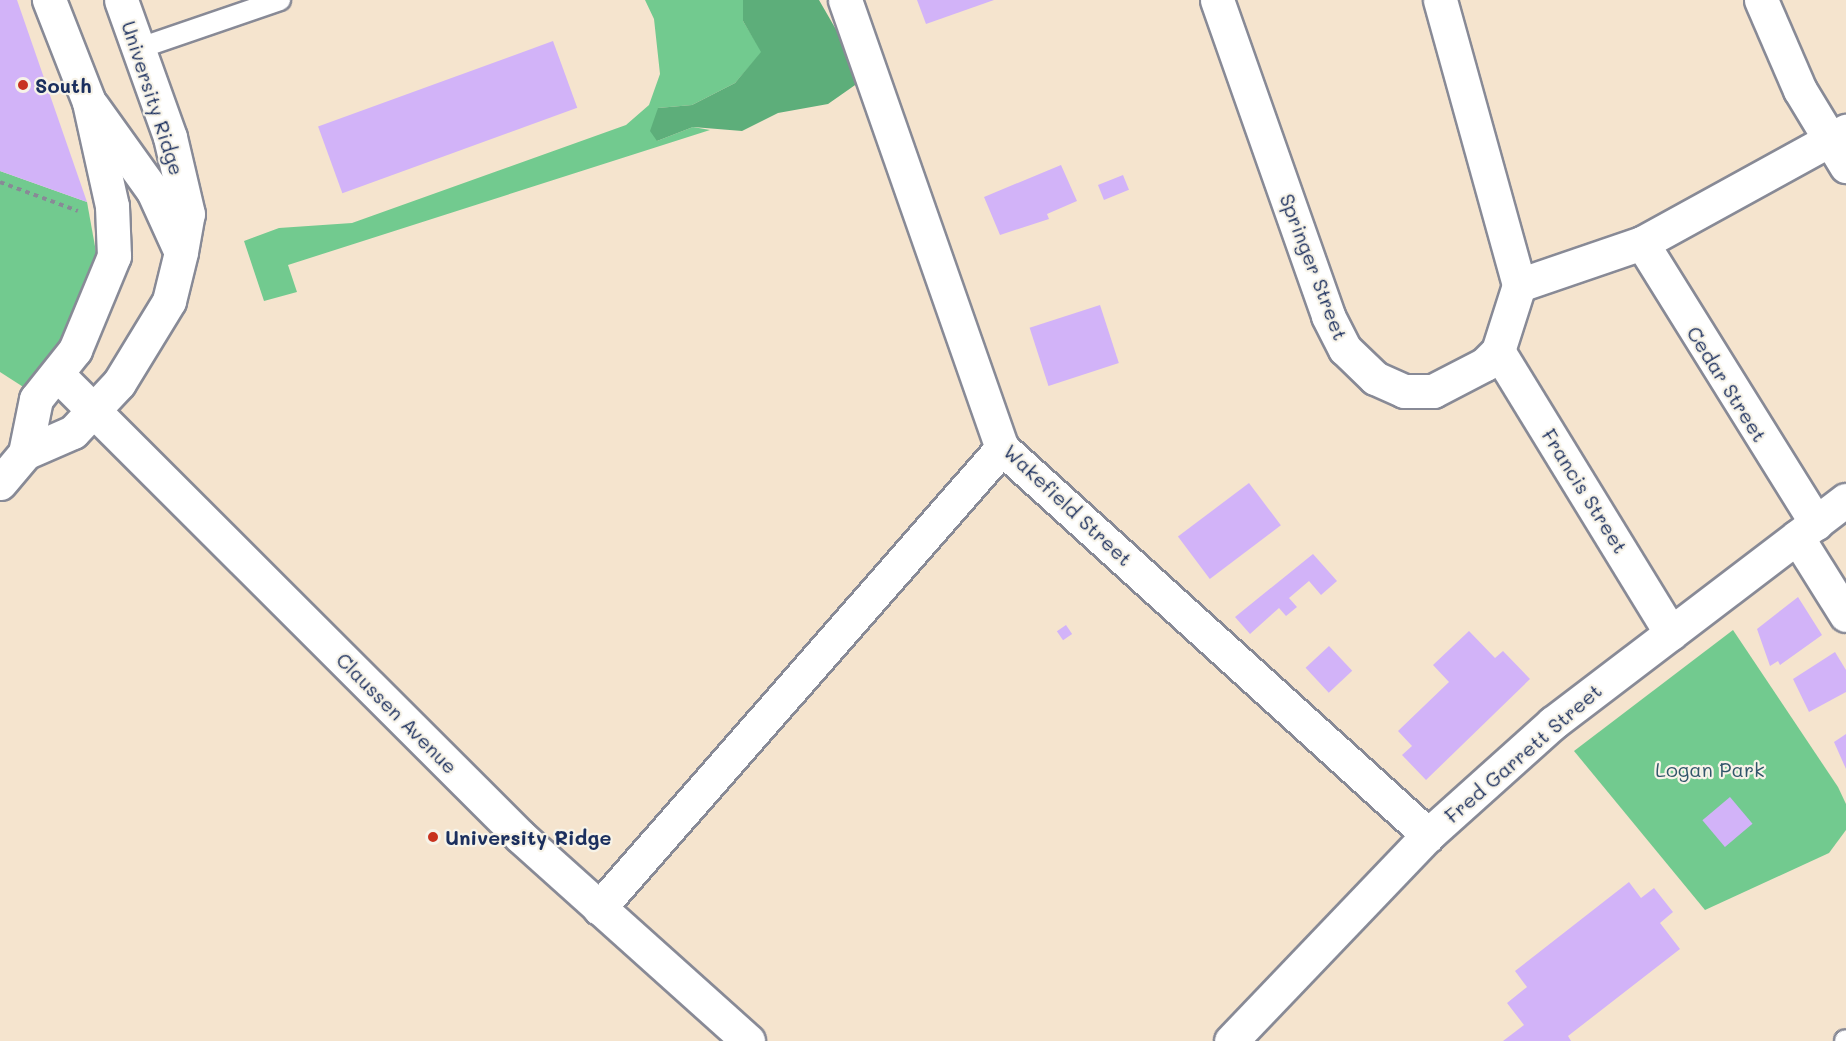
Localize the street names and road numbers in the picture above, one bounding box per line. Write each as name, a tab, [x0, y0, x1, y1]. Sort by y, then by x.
street label: University Ridge	[117, 18, 189, 178]
street label: Springer Street	[1275, 190, 1353, 344]
street label: Cedar Street	[1682, 322, 1772, 446]
street label: Francis Street	[1537, 424, 1633, 558]
street label: Wakefield Street	[999, 439, 1137, 571]
street label: Claussen Avenue	[332, 648, 462, 778]
street label: Fred Garrett Street	[1440, 678, 1606, 828]

